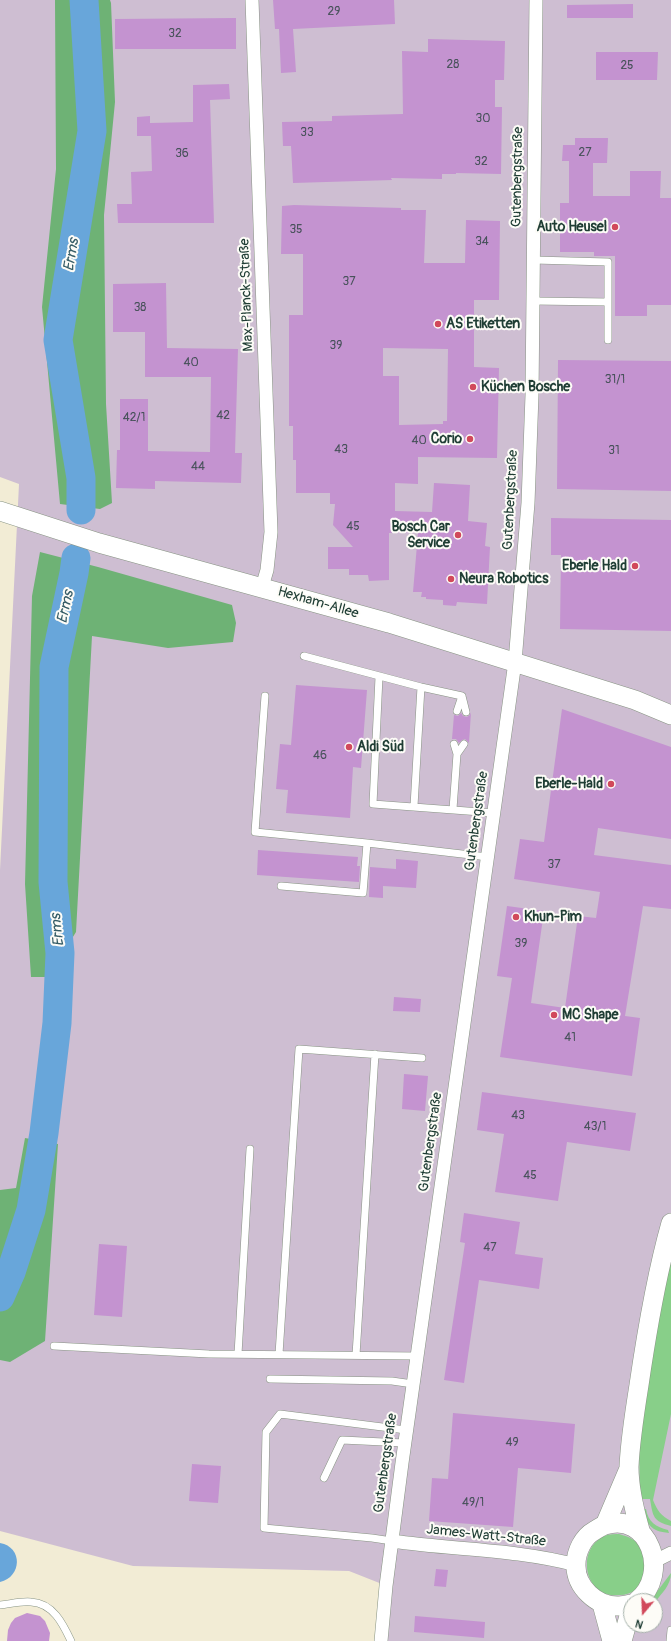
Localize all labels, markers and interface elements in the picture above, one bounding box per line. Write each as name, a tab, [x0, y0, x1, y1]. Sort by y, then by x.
house number: 29	[328, 5, 340, 19]
house number: 32	[168, 27, 182, 41]
house number: 28	[447, 58, 459, 72]
house number: 25	[620, 59, 634, 73]
house number: 30	[476, 112, 490, 126]
house number: 33	[300, 126, 314, 140]
street label: Gutenbergstraße	[509, 127, 527, 227]
house number: 27	[578, 146, 592, 160]
house number: 36	[175, 147, 189, 161]
house number: 32	[474, 155, 488, 169]
place label: Auto Heusel	[536, 219, 607, 235]
marker: Auto Heusel	[610, 222, 620, 232]
house number: 35	[289, 223, 303, 237]
house number: 34	[475, 235, 489, 249]
water label: Erms	[61, 237, 83, 273]
street label: Max-Planck-Straße	[237, 238, 257, 352]
house number: 37	[342, 275, 356, 289]
house number: 38	[134, 301, 146, 315]
place label: AS Etiketten	[446, 316, 520, 332]
marker: AS Etiketten	[433, 319, 443, 329]
house number: 39	[330, 339, 342, 353]
house number: 40	[183, 356, 199, 370]
house number: 31/1	[605, 373, 625, 387]
place label: Küchen Bosche	[481, 379, 570, 395]
marker: Küchen Bosche	[468, 382, 478, 392]
house number: 42	[216, 409, 230, 423]
house number: 42/1	[123, 411, 145, 425]
place label: Corio	[431, 431, 462, 447]
house number: 40	[411, 434, 427, 448]
marker: Corio	[465, 434, 475, 444]
house number: 43	[334, 443, 348, 457]
house number: 31	[608, 444, 620, 458]
street label: Gutenbergstraße	[500, 449, 522, 551]
house number: 44	[191, 460, 205, 474]
place label: Bosch Car Service	[391, 519, 450, 552]
house number: 45	[346, 520, 360, 534]
marker: Bosch Car Service	[453, 530, 463, 540]
place label: Eberle Hald	[562, 558, 627, 574]
marker: Eberle Hald	[630, 561, 640, 571]
place label: Neura Robotics	[459, 571, 548, 587]
marker: Neura Robotics	[446, 574, 456, 584]
street label: Hexham-Allee	[276, 583, 360, 623]
water label: Erms	[54, 589, 78, 625]
place label: Aldi Süd	[357, 739, 404, 755]
marker: Aldi Süd	[344, 742, 354, 752]
house number: 46	[313, 749, 327, 763]
street label: Gutenbergstraße	[462, 770, 492, 872]
place label: Eberle-Hald	[535, 776, 603, 792]
marker: Eberle-Hald	[606, 779, 616, 789]
house number: 37	[547, 858, 561, 872]
place label: Khun-Pim	[524, 909, 582, 925]
marker: Khun-Pim	[511, 912, 521, 922]
water label: Erms	[47, 913, 69, 947]
house number: 39	[515, 937, 527, 951]
place label: MC Shape	[562, 1007, 619, 1023]
marker: MC Shape	[549, 1010, 559, 1020]
house number: 41	[564, 1031, 576, 1045]
street label: Gutenbergstraße	[416, 1091, 446, 1193]
house number: 43	[511, 1109, 525, 1123]
house number: 43/1	[584, 1120, 606, 1134]
house number: 45	[523, 1169, 537, 1183]
house number: 47	[483, 1241, 497, 1255]
street label: Gutenbergstraße	[371, 1412, 401, 1514]
house number: 49	[505, 1436, 519, 1450]
house number: 49/1	[462, 1496, 484, 1510]
street label: James-Watt-Straße	[425, 1521, 547, 1551]
north arrow	[623, 1593, 663, 1633]
text: N	[634, 1617, 645, 1631]

